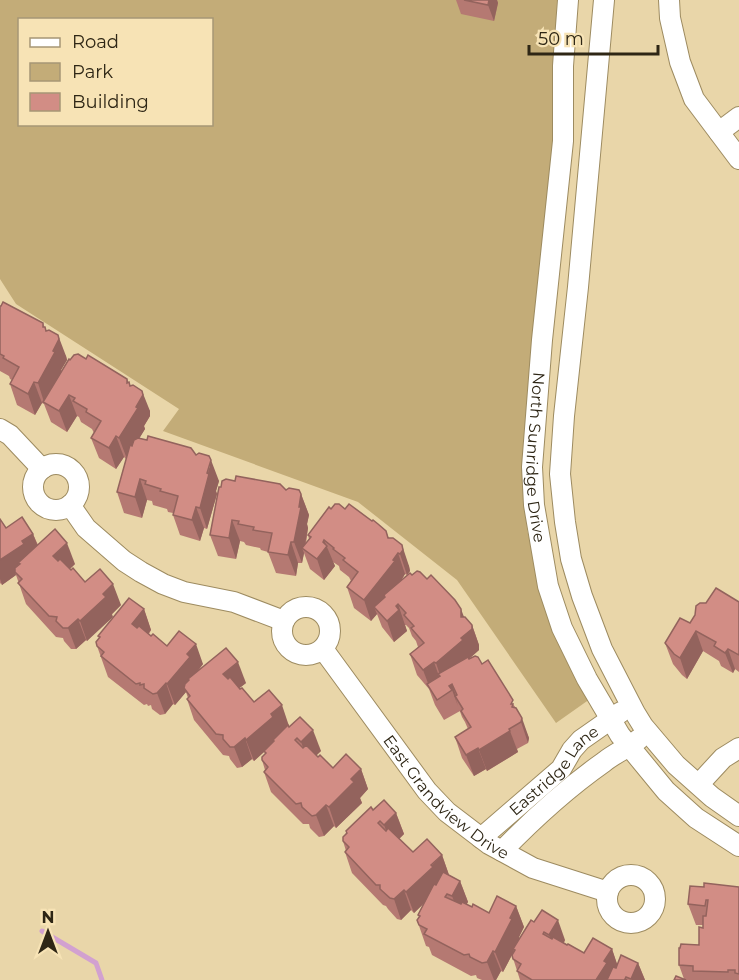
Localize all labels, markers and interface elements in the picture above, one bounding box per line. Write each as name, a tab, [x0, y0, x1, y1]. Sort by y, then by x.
legend	[18, 18, 213, 126]
scale bar	[529, 18, 658, 56]
text: 50 m	[538, 28, 584, 50]
text: Road	[72, 31, 119, 53]
text: Park	[72, 61, 113, 83]
text: Building	[72, 91, 149, 113]
street label: North Sunridge Drive	[522, 371, 549, 544]
street label: Eastridge Lane	[505, 722, 602, 819]
street label: East Grandview Drive	[379, 731, 512, 863]
north arrow	[18, 902, 78, 962]
text: N	[42, 908, 54, 927]

